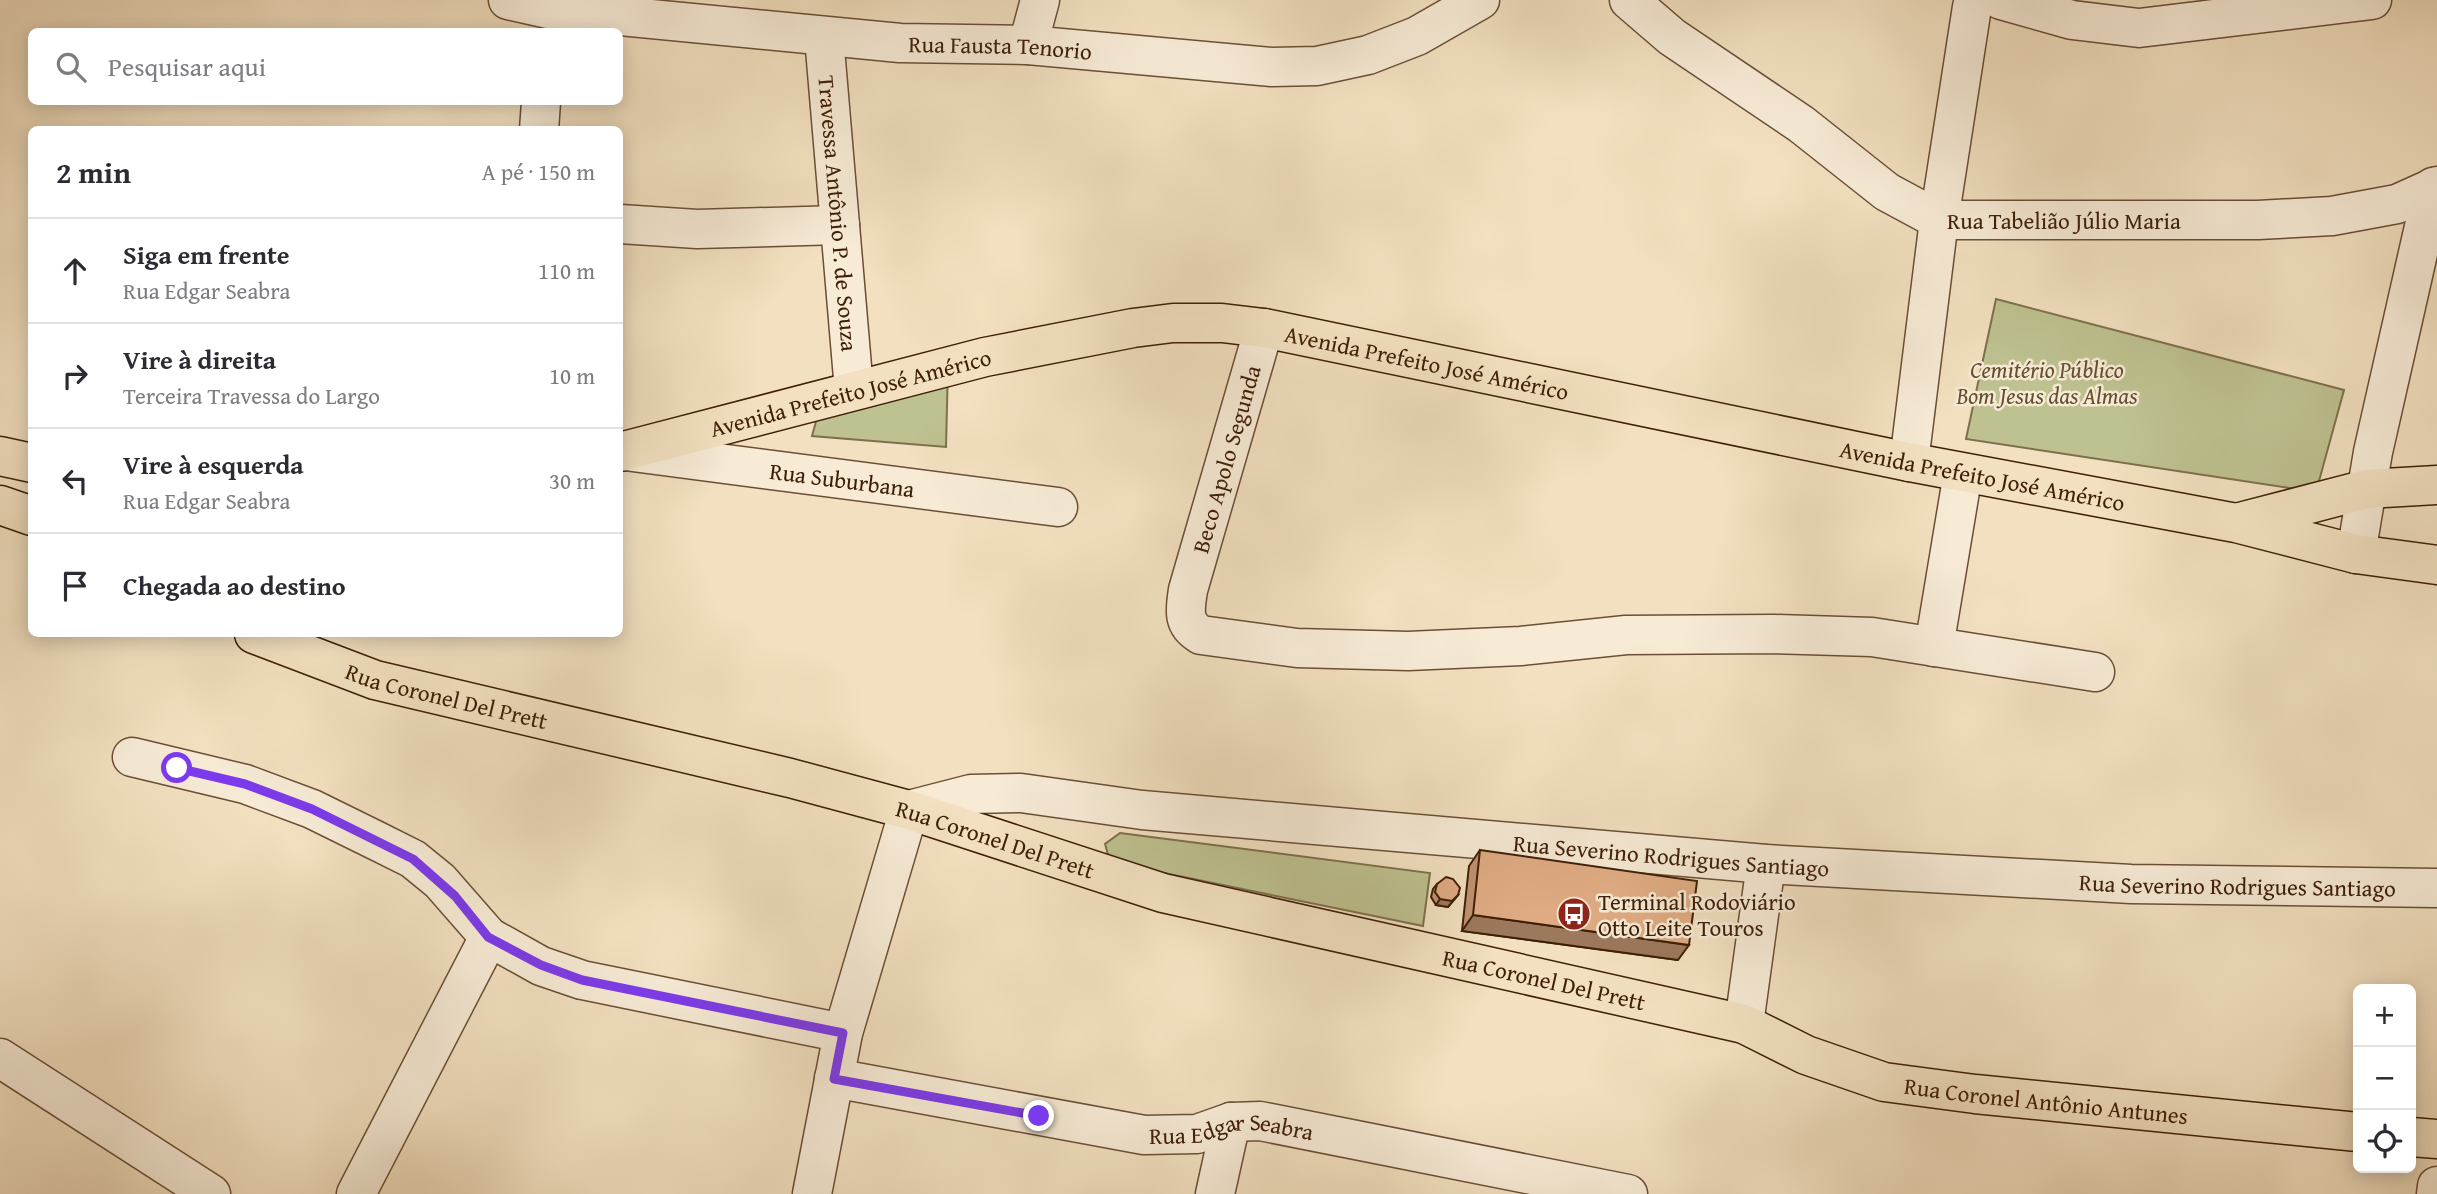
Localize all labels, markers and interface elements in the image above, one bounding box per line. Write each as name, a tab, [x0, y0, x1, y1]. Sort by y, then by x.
street label: Rua Fausta Tenorio	[908, 27, 1093, 67]
search box	[28, 28, 623, 105]
text: Pesquisar aqui	[108, 47, 266, 86]
icon: search	[52, 48, 90, 86]
street label: Travessa Antônio P. de Souza	[811, 74, 867, 353]
text: 2 min	[56, 150, 131, 194]
text: A pé · 150 m	[482, 155, 595, 188]
street label: Rua Tabelião Júlio Maria	[1947, 204, 2181, 237]
text: Siga em frente	[123, 235, 290, 274]
icon: ahead	[56, 252, 94, 290]
text: 110 m	[538, 254, 595, 287]
text: Rua Edgar Seabra	[123, 274, 290, 307]
street label: Avenida Prefeito José Américo	[1282, 316, 1572, 407]
text: Vire à direita	[123, 340, 276, 379]
street label: Avenida Prefeito José Américo	[706, 340, 995, 444]
park label: Cemitério Público Bom Jesus das Almas	[1956, 353, 2138, 412]
icon: right	[56, 357, 94, 395]
text: 10 m	[549, 359, 595, 392]
street label: Beco Apolo Segunda	[1183, 361, 1269, 557]
text: Terceira Travessa do Largo	[123, 379, 380, 412]
street label: Avenida Prefeito José Américo	[1837, 432, 2128, 518]
text: Vire à esquerda	[123, 445, 304, 484]
street label: Rua Suburbana	[768, 453, 917, 505]
icon: left	[56, 462, 94, 500]
text: 30 m	[549, 464, 595, 497]
text: Rua Edgar Seabra	[123, 484, 290, 517]
text: Chegada ao destino	[123, 566, 346, 605]
icon: arrive	[56, 567, 94, 605]
street label: Rua Coronel Del Prett	[341, 654, 551, 737]
route start	[161, 752, 192, 783]
street label: Rua Coronel Del Prett	[893, 791, 1099, 886]
street label: Rua Severino Rodrigues Santiago	[1512, 826, 1830, 884]
street label: Rua Severino Rodrigues Santiago	[2078, 865, 2396, 904]
place label: Terminal Rodoviário Otto Leite Touros	[1598, 885, 1796, 944]
bus stop icon: Terminal Rodoviário Otto Leite Touros	[1555, 895, 1593, 933]
street label: Rua Coronel Del Prett	[1440, 940, 1649, 1018]
map controls	[2353, 984, 2416, 1173]
button: +	[2353, 984, 2416, 1047]
button: −	[2353, 1047, 2416, 1110]
street label: Rua Coronel Antônio Antunes	[1902, 1068, 2190, 1132]
route end	[1023, 1100, 1054, 1131]
street label: Rua Edgar Seabra	[1149, 1104, 1317, 1151]
button: locate	[2353, 1110, 2416, 1173]

